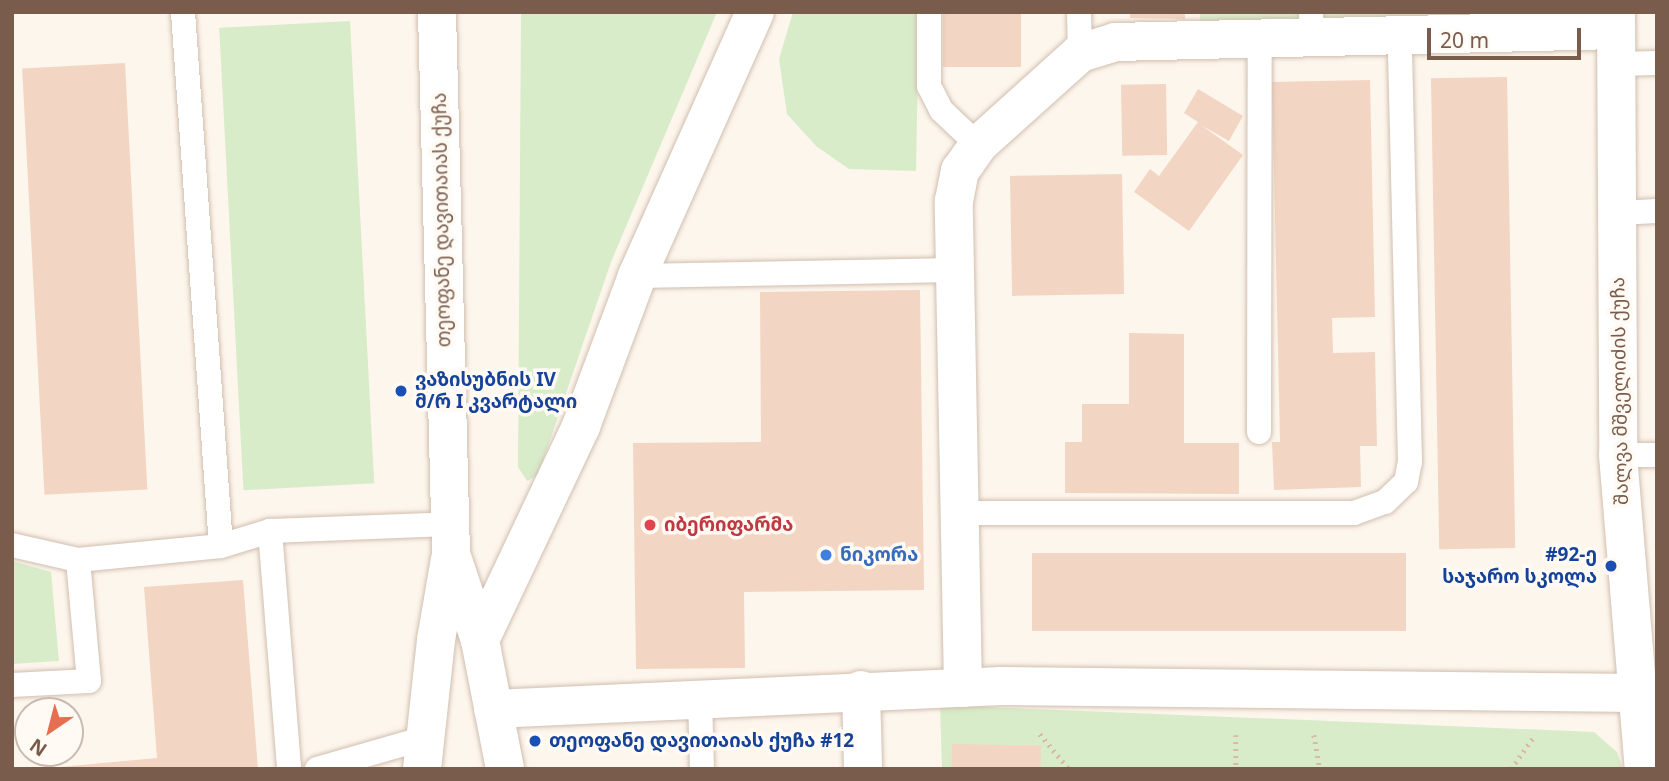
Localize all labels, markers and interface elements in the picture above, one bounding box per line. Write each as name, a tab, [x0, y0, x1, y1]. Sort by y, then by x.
scale bar	[1431, 14, 1585, 58]
text: 20 m	[1440, 26, 1489, 54]
street label: თეოფანე დავითაიას ქუჩა	[428, 92, 456, 348]
street label: შალვა მშველიძის ქუჩა	[1607, 277, 1633, 505]
place label: ვაზისუბნის IV მ/რ I კვარტალი	[415, 369, 577, 413]
marker: ვაზისუბნის IV მ/რ I კვარტალი	[393, 383, 409, 399]
place label: იბერიფარმა	[664, 514, 793, 536]
marker: იბერიფარმა	[642, 517, 658, 533]
place label: ნიკორა	[840, 544, 918, 566]
place label: #92-ე საჯარო სკოლა	[1442, 544, 1597, 588]
marker: ნიკორა	[818, 547, 834, 563]
marker: #92-ე საჯარო სკოლა	[1603, 558, 1619, 574]
north arrow	[14, 697, 84, 767]
place label: თეოფანე დავითაიას ქუჩა #12	[549, 730, 854, 752]
text: N	[24, 732, 52, 763]
marker: თეოფანე დავითაიას ქუჩა #12	[527, 733, 543, 749]

